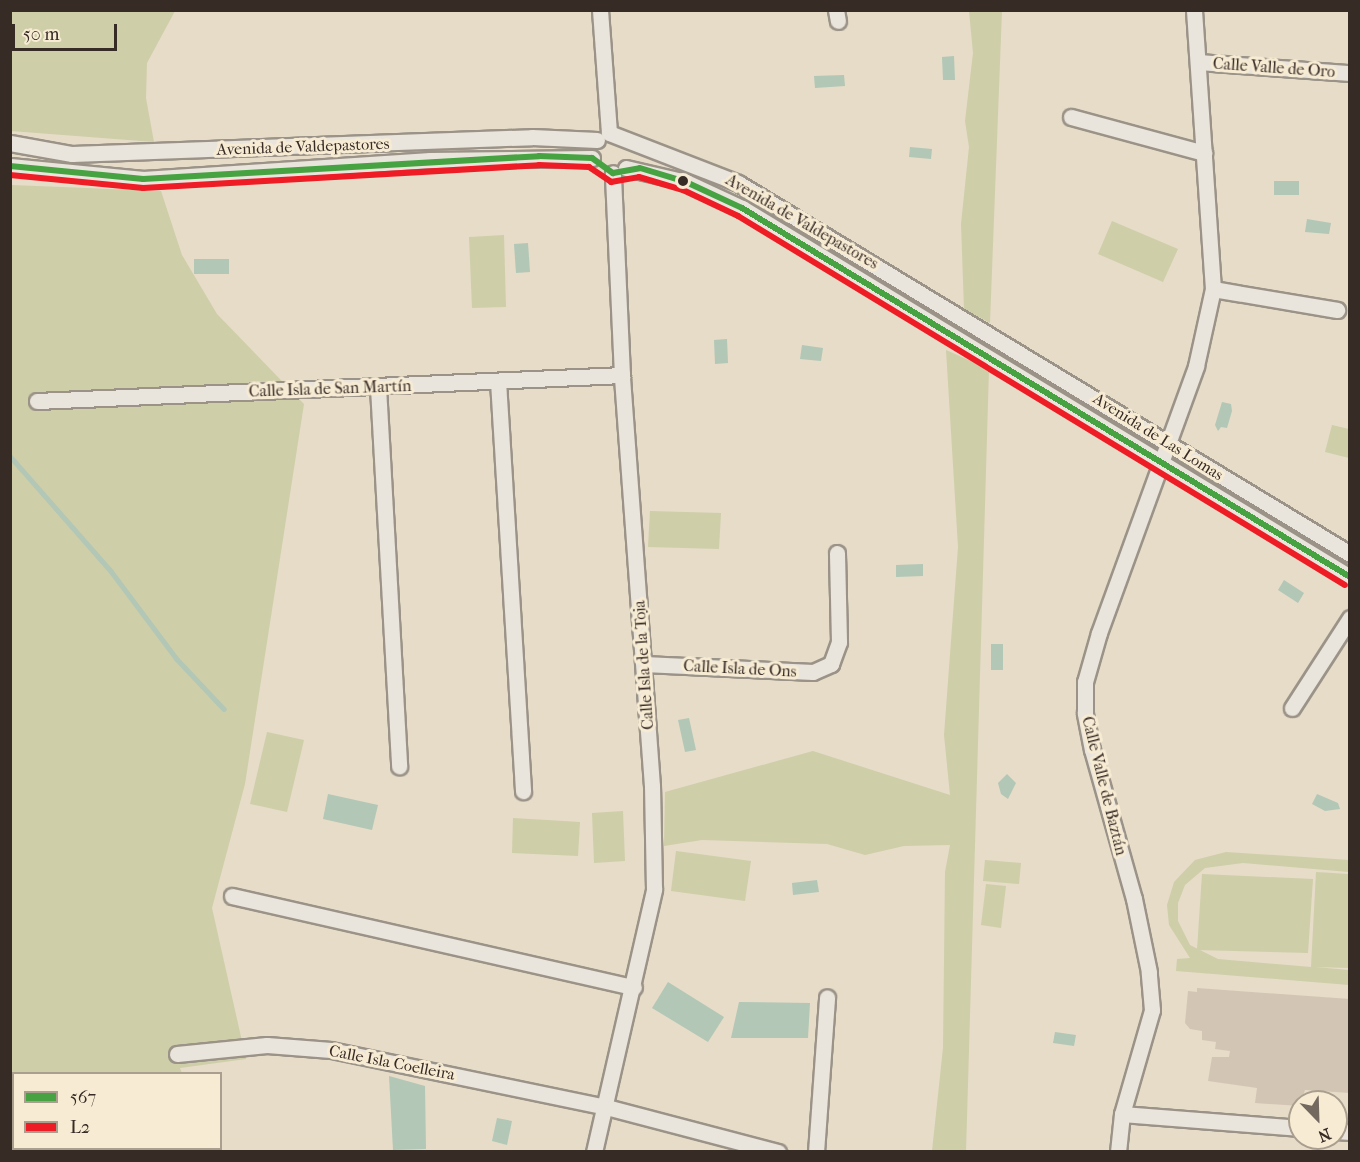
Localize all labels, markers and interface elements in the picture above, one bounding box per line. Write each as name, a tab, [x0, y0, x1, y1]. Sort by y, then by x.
scale bar	[15, 12, 120, 50]
text: 50 m	[23, 24, 59, 45]
street label: Calle Valle de Oro	[1212, 54, 1336, 82]
street label: Avenida de Valdepastores	[216, 134, 390, 160]
street label: Avenida de Valdepastores	[722, 170, 882, 274]
unlabelled marker	[677, 175, 689, 187]
street label: Calle Isla de San Martín	[248, 377, 412, 401]
street label: Avenida de Las Lomas	[1089, 389, 1227, 485]
street label: Calle Isla de la Toja	[630, 600, 658, 730]
street label: Calle Isla de Ons	[683, 656, 797, 682]
street label: Calle Valle de Baztán	[1077, 715, 1131, 857]
street label: Calle Isla Coelleira	[327, 1041, 457, 1085]
legend	[12, 1072, 222, 1150]
text: 567	[70, 1087, 96, 1108]
north arrow	[1288, 1090, 1348, 1150]
text: L2	[70, 1117, 90, 1138]
text: N	[1315, 1124, 1334, 1146]

